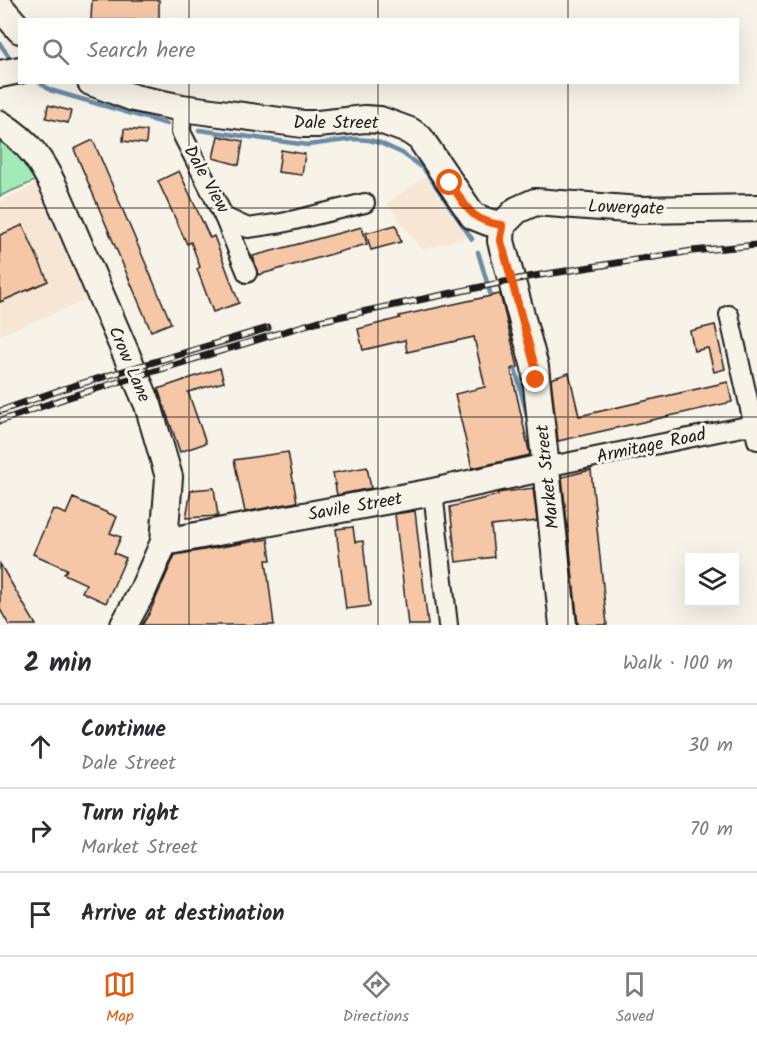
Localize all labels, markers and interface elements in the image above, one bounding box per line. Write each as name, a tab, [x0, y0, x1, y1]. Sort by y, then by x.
search box	[18, 18, 739, 84]
text: Search here	[87, 34, 195, 69]
icon: search	[39, 35, 72, 68]
street label: Dale Street	[293, 109, 380, 138]
street label: Dale View	[175, 140, 237, 220]
route start	[436, 169, 462, 195]
street label: Lowergate	[587, 193, 665, 224]
street label: Crow Lane	[100, 322, 158, 407]
route end	[522, 366, 548, 392]
street label: Armitage Road	[594, 421, 710, 472]
street label: Market Street	[528, 422, 568, 531]
street label: Savile Street	[306, 485, 406, 530]
map controls	[685, 553, 739, 607]
button: layers	[685, 553, 739, 607]
text: 2 min	[24, 643, 92, 685]
text: Walk · 100 m	[623, 648, 733, 680]
text: Continue	[81, 713, 166, 748]
icon: ahead	[24, 730, 57, 763]
text: 30 m	[688, 730, 733, 762]
text: Dale Street	[81, 748, 176, 780]
text: Turn right	[81, 797, 179, 832]
icon: right	[24, 814, 57, 847]
text: 70 m	[690, 814, 733, 846]
text: Market Street	[81, 832, 198, 864]
text: Arrive at destination	[81, 897, 284, 932]
icon: arrive	[24, 898, 57, 931]
tab: Map	[103, 968, 136, 1029]
tab: Directions	[343, 968, 409, 1029]
tab: Saved	[616, 968, 654, 1029]

